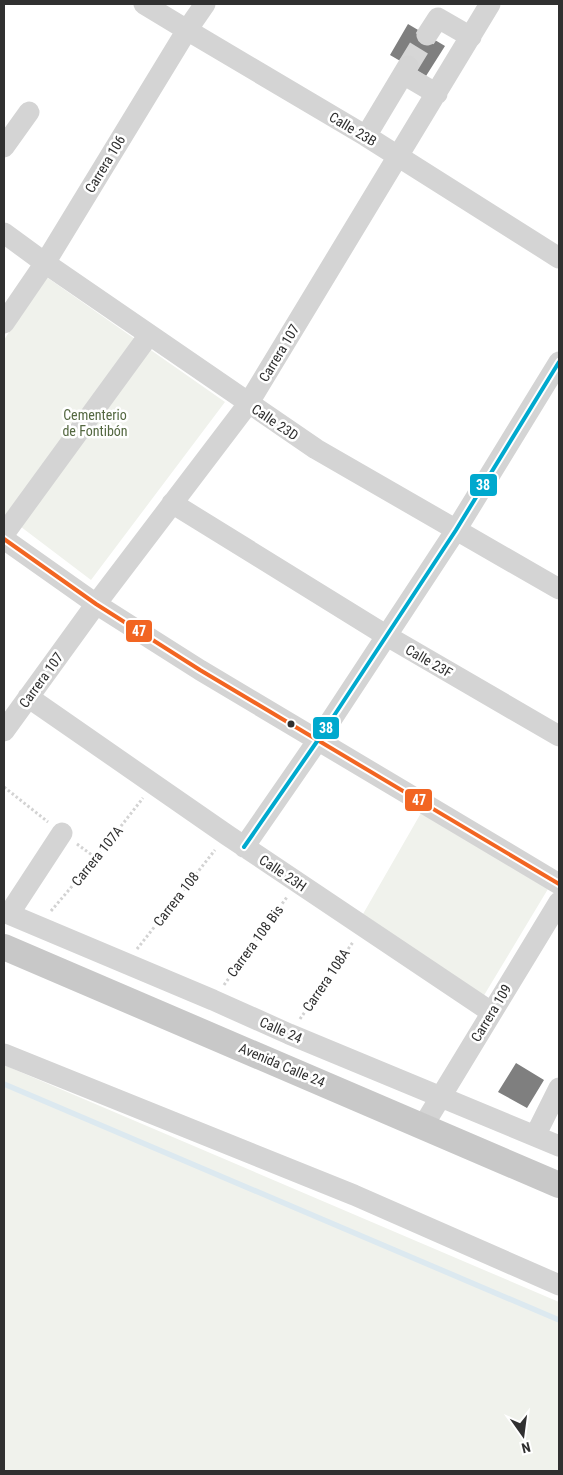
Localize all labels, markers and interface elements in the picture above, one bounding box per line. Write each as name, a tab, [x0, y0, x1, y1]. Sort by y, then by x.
street label: Calle 23B	[326, 109, 380, 149]
street label: Carrera 106	[82, 132, 128, 196]
street label: Carrera 107	[256, 321, 302, 385]
street label: Calle 23D	[249, 401, 301, 443]
park label: Cementerio de Fontibón	[62, 407, 128, 439]
line badge: 38	[469, 473, 498, 497]
text: 38	[476, 477, 490, 493]
line badge: 47	[125, 619, 153, 643]
text: 47	[132, 623, 146, 639]
street label: Calle 23F	[403, 641, 455, 681]
street label: Carrera 107	[16, 649, 66, 711]
line badge: 38	[312, 716, 340, 740]
unlabelled marker	[286, 719, 296, 729]
text: 38	[319, 720, 333, 736]
line badge: 47	[404, 788, 433, 812]
text: 47	[412, 792, 426, 808]
street label: Carrera 107A	[68, 823, 126, 889]
street label: Calle 23H	[256, 851, 310, 895]
street label: Carrera 108	[150, 869, 202, 929]
street label: Carrera 108 Bis	[224, 902, 286, 980]
street label: Carrera 108A	[299, 946, 353, 1014]
street label: Carrera 109	[468, 981, 514, 1045]
street label: Calle 24	[257, 1014, 305, 1046]
street label: Avenida Calle 24	[237, 1040, 327, 1090]
north arrow	[498, 1410, 548, 1460]
text: N	[520, 1439, 532, 1456]

